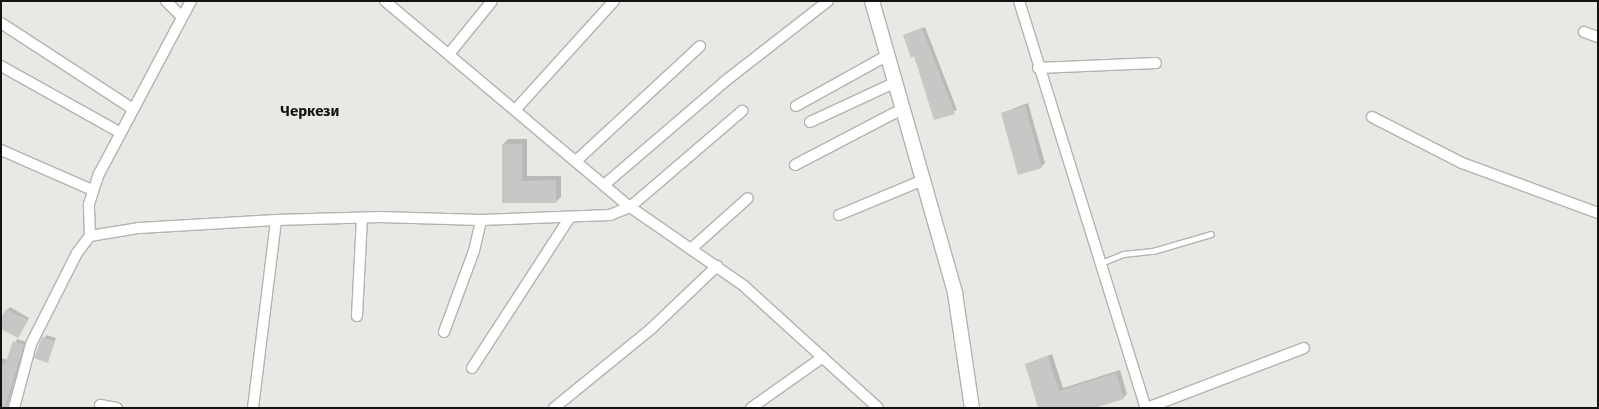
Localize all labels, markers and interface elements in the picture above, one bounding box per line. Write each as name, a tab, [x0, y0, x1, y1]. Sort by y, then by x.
district label: Черкези	[281, 103, 339, 121]

